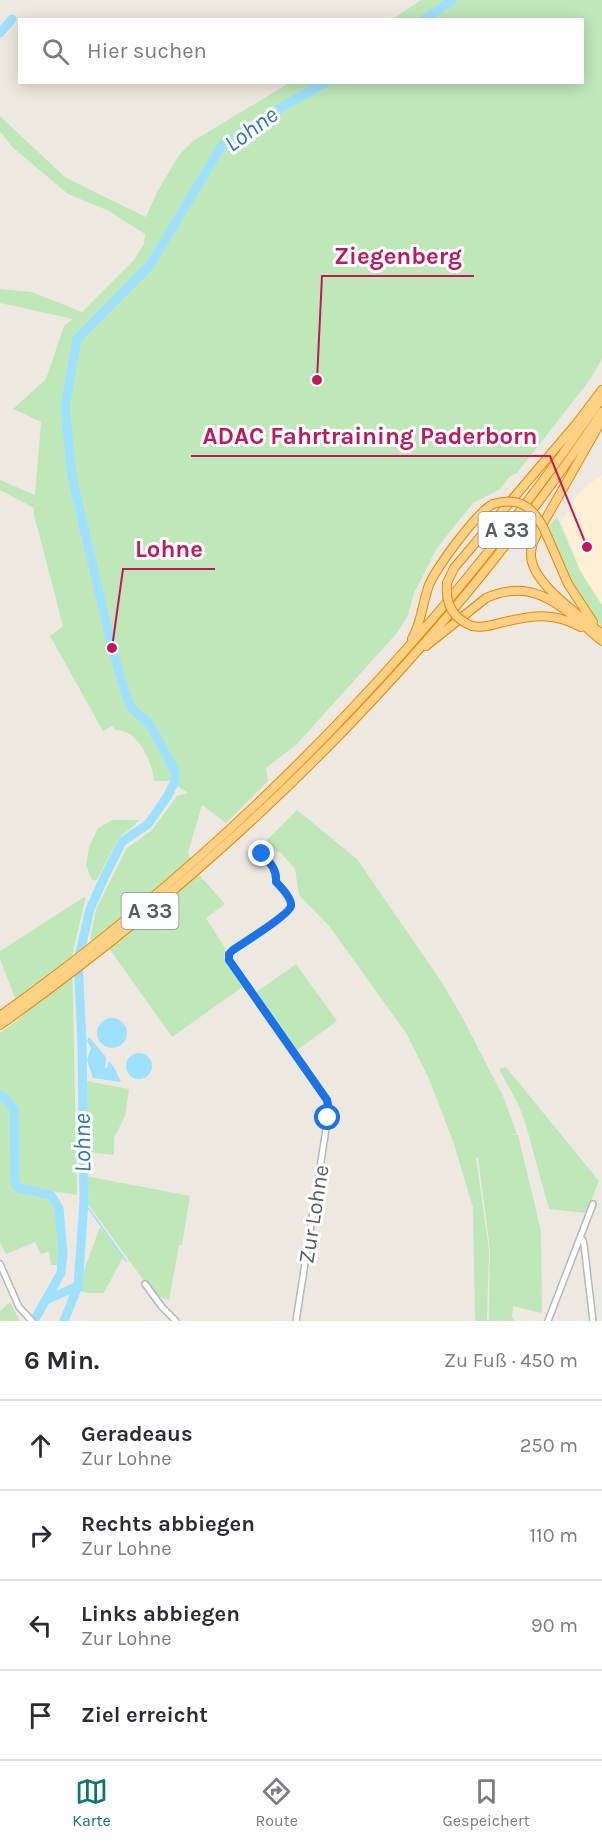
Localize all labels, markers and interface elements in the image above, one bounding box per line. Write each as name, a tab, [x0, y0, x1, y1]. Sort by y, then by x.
search box	[18, 18, 584, 84]
icon: search	[39, 35, 72, 68]
text: Hier suchen	[87, 38, 207, 64]
water label: Lohne	[219, 100, 283, 158]
callout: Ziegenberg	[322, 234, 474, 276]
text: Ziegenberg	[334, 242, 462, 270]
callout: ADAC Fahrtraining Paderborn	[191, 414, 550, 456]
text: ADAC Fahrtraining Paderborn	[203, 422, 537, 450]
road number: A 33	[478, 512, 536, 548]
callout: Lohne	[123, 527, 215, 569]
text: Lohne	[135, 535, 203, 563]
route end	[248, 840, 274, 866]
road number: A 33	[122, 893, 178, 929]
route start	[314, 1104, 340, 1130]
water label: Lohne	[67, 1113, 97, 1173]
street label: Zur Lohne	[293, 1163, 335, 1265]
text: 6 Min.	[24, 1345, 99, 1376]
text: Zu Fuß · 450 m	[444, 1349, 578, 1372]
text: Geradeaus	[81, 1421, 193, 1447]
icon: ahead	[24, 1429, 57, 1462]
text: 250 m	[520, 1434, 578, 1457]
text: Zur Lohne	[81, 1447, 172, 1470]
text: Rechts abbiegen	[81, 1511, 255, 1537]
icon: right	[24, 1519, 57, 1552]
text: 110 m	[529, 1524, 578, 1547]
text: Zur Lohne	[81, 1537, 172, 1560]
text: Links abbiegen	[81, 1601, 240, 1627]
icon: left	[24, 1609, 57, 1642]
text: 90 m	[531, 1614, 578, 1637]
text: Zur Lohne	[81, 1627, 172, 1650]
icon: arrive	[24, 1699, 57, 1732]
text: Ziel erreicht	[81, 1702, 208, 1728]
tab: Karte	[72, 1775, 111, 1830]
tab: Route	[255, 1775, 298, 1830]
tab: Gespeichert	[443, 1775, 530, 1830]

